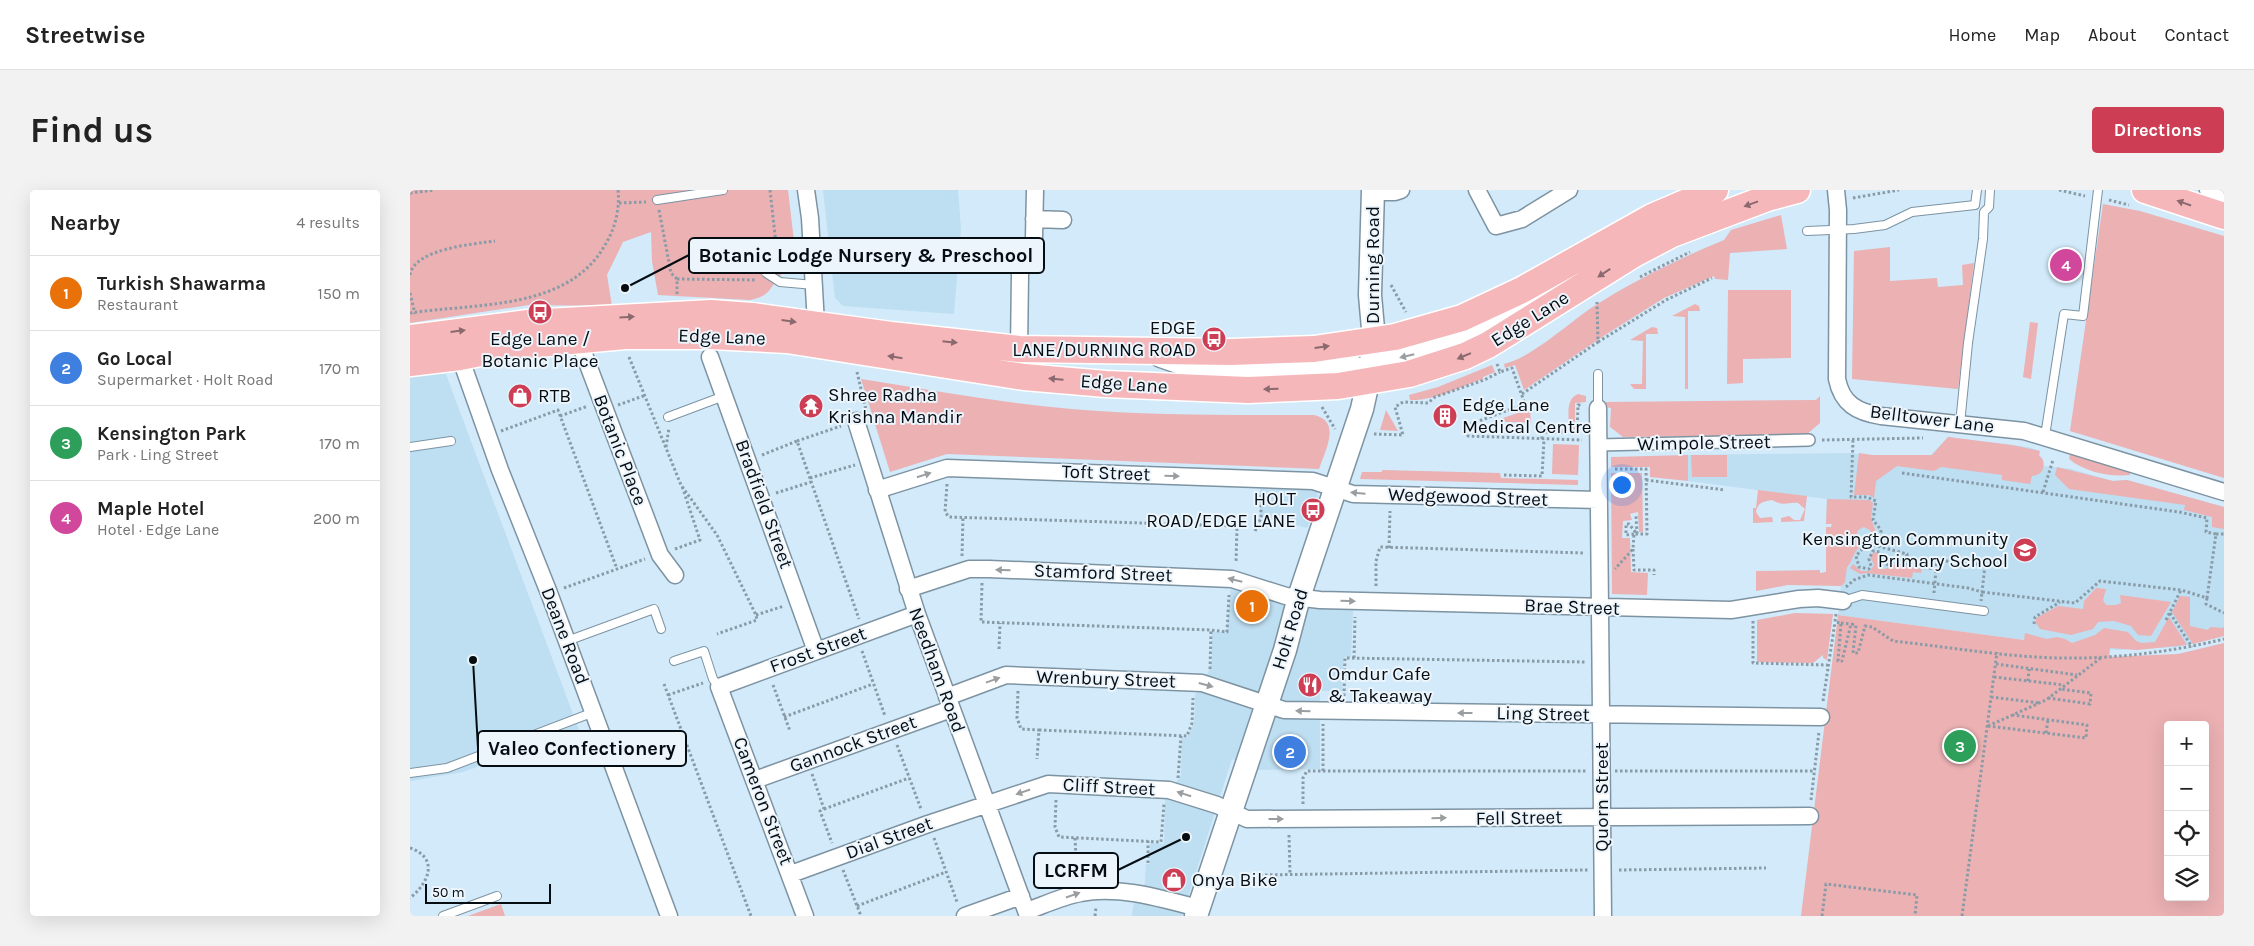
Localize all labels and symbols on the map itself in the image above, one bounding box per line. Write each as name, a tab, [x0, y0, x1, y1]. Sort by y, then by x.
one-way arrow	[2176, 199, 2191, 207]
one-way arrow	[1743, 201, 1758, 208]
street label: Durning Road	[1362, 206, 1384, 324]
callout: Botanic Lodge Nursery & Preschool	[689, 238, 1044, 273]
text: Botanic Lodge Nursery & Preschool	[699, 244, 1033, 267]
pin: 4	[2050, 246, 2082, 284]
one-way arrow	[1598, 268, 1611, 278]
street label: Edge Lane	[1487, 286, 1573, 352]
bus stop icon: Edge Lane / Botanic Place	[527, 299, 553, 325]
one-way arrow	[620, 312, 636, 320]
one-way arrow	[782, 317, 798, 325]
place label: EDGE LANE/DURNING ROAD	[1012, 317, 1196, 361]
street label: Edge Lane	[678, 324, 766, 350]
bus stop icon: EDGE LANE/DURNING ROAD	[1201, 326, 1227, 352]
one-way arrow	[451, 327, 467, 335]
place label: Edge Lane / Botanic Place	[481, 328, 599, 372]
one-way arrow	[943, 338, 959, 346]
one-way arrow	[1315, 343, 1331, 351]
one-way arrow	[1400, 352, 1415, 360]
one-way arrow	[887, 353, 903, 361]
one-way arrow	[1457, 353, 1471, 361]
street label: Edge Lane	[1080, 370, 1168, 398]
one-way arrow	[1048, 375, 1064, 383]
shop icon: RTB	[507, 383, 533, 409]
place label: Shree Radha Krishna Mandir	[828, 384, 962, 428]
place label: RTB	[538, 385, 571, 407]
one-way arrow	[1262, 385, 1278, 393]
street label: Botanic Place	[589, 391, 651, 509]
temple icon: Shree Radha Krishna Mandir	[798, 393, 824, 419]
place label: Edge Lane Medical Centre	[1462, 394, 1592, 438]
street label: Belltower Lane	[1869, 400, 1995, 438]
building icon: Edge Lane Medical Centre	[1432, 403, 1458, 429]
street label: Wimpole Street	[1637, 431, 1771, 455]
street label: Bradfield Street	[730, 437, 798, 571]
street label: Toft Street	[1061, 460, 1151, 486]
one-way arrow	[916, 471, 931, 479]
one-way arrow	[1165, 472, 1181, 480]
your location	[1609, 472, 1635, 498]
street label: Wedgewood Street	[1387, 483, 1549, 511]
place label: HOLT ROAD/EDGE LANE	[1146, 488, 1296, 532]
one-way arrow	[1350, 489, 1366, 497]
bus stop icon: HOLT ROAD/EDGE LANE	[1300, 497, 1326, 523]
place label: Kensington Community Primary School	[1802, 528, 2008, 572]
school or university icon: Kensington Community Primary School	[2012, 537, 2038, 563]
street label: Stamford Street	[1033, 560, 1173, 586]
one-way arrow	[995, 565, 1011, 573]
one-way arrow	[1228, 576, 1243, 584]
street label: Deane Road	[536, 584, 594, 688]
street label: Holt Road	[1267, 586, 1313, 672]
pin: 1	[1236, 587, 1268, 625]
street label: Brae Street	[1524, 594, 1620, 620]
one-way arrow	[1340, 597, 1356, 605]
street label: Needham Road	[904, 604, 970, 736]
street label: Frost Street	[767, 622, 869, 678]
place label: Omdur Cafe & Takeaway	[1328, 663, 1432, 707]
street label: Wrenbury Street	[1036, 666, 1176, 692]
restaurant icon: Omdur Cafe & Takeaway	[1297, 672, 1323, 698]
one-way arrow	[985, 676, 1000, 683]
one-way arrow	[1199, 681, 1214, 689]
street label: Ling Street	[1496, 702, 1590, 726]
one-way arrow	[1294, 706, 1310, 714]
one-way arrow	[1457, 709, 1473, 717]
street label: Gannock Street	[787, 711, 919, 777]
pin: 3	[1944, 727, 1976, 765]
callout: Valeo Confectionery	[478, 731, 686, 766]
pin: 2	[1274, 733, 1306, 771]
street label: Cameron Street	[729, 734, 797, 868]
text: Valeo Confectionery	[488, 737, 676, 760]
street label: Quorn Street	[1591, 742, 1613, 852]
street label: Cliff Street	[1062, 774, 1156, 800]
one-way arrow	[1016, 789, 1031, 796]
one-way arrow	[1176, 790, 1191, 798]
street label: Fell Street	[1476, 806, 1562, 830]
street label: Dial Street	[843, 812, 935, 864]
one-way arrow	[1431, 814, 1447, 822]
one-way arrow	[1269, 815, 1285, 823]
callout: LCRFM	[1034, 853, 1118, 888]
text: LCRFM	[1044, 859, 1108, 882]
shop icon: Onya Bike	[1161, 867, 1187, 893]
place label: Onya Bike	[1192, 869, 1277, 891]
scale bar	[425, 881, 551, 904]
one-way arrow	[1065, 891, 1080, 899]

